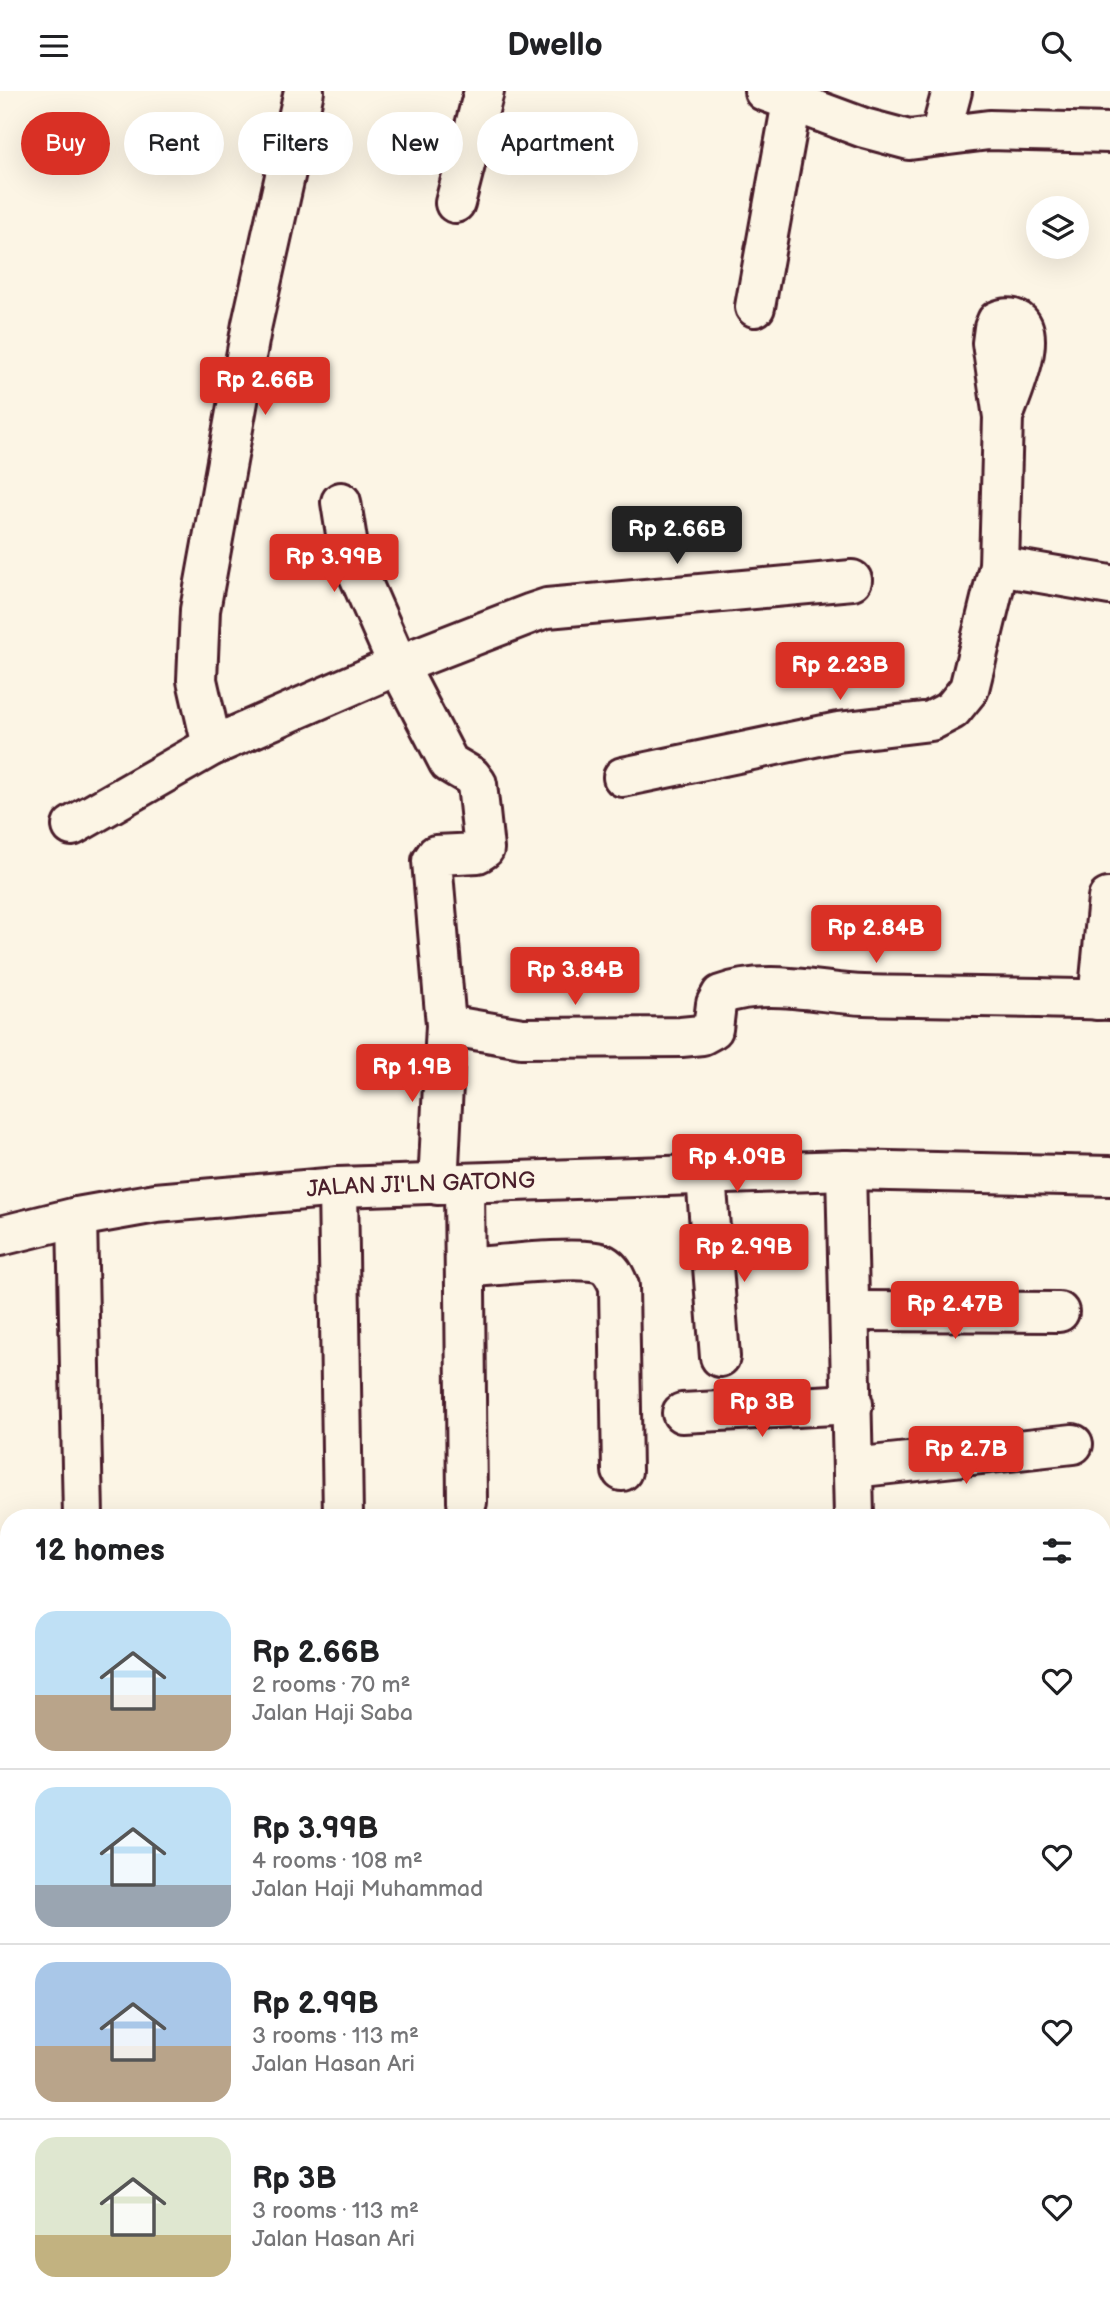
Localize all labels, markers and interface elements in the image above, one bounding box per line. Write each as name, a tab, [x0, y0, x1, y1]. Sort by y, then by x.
text: Dwello	[507, 26, 603, 65]
icon: menu	[35, 27, 73, 65]
icon: search	[1037, 27, 1075, 65]
chip: Buy	[21, 112, 110, 175]
chip: Rent	[124, 112, 224, 175]
chip: Filters	[238, 112, 353, 175]
chip: New	[367, 112, 463, 175]
chip: Apartment	[477, 112, 638, 175]
map controls	[1026, 196, 1089, 259]
button: layers	[1026, 196, 1089, 259]
pin: Rp 2.66B	[193, 357, 337, 417]
text: Rp 2.66B	[216, 366, 314, 394]
pin: Rp 2.66B	[605, 507, 749, 566]
text: Rp 2.66B	[628, 515, 726, 543]
pin: Rp 3.99B	[262, 535, 406, 594]
text: Rp 3.99B	[286, 543, 382, 571]
pin: Rp 2.23B	[768, 643, 912, 702]
text: Rp 2.23B	[792, 651, 888, 679]
pin: Rp 2.84B	[804, 905, 948, 965]
text: Rp 2.84B	[827, 914, 925, 942]
pin: Rp 3.84B	[503, 947, 647, 1007]
text: Rp 3.84B	[526, 956, 624, 984]
pin: Rp 1.9B	[347, 1045, 477, 1104]
text: Rp 1.9B	[372, 1053, 452, 1081]
pin: Rp 4.09B	[665, 1135, 809, 1194]
text: Rp 4.09B	[688, 1143, 786, 1171]
street label: JALAN JI'LN GATONG	[305, 1166, 536, 1204]
pin: Rp 2.99B	[672, 1225, 816, 1284]
text: Rp 2.99B	[695, 1233, 793, 1261]
pin: Rp 2.47B	[883, 1281, 1027, 1341]
text: Rp 2.47B	[907, 1290, 1003, 1318]
pin: Rp 3B	[713, 1379, 811, 1439]
text: Rp 3B	[730, 1388, 794, 1416]
pin: Rp 2.7B	[901, 1427, 1031, 1486]
text: Rp 2.7B	[925, 1435, 1007, 1463]
icon: filters	[1038, 1532, 1076, 1570]
text: 12 homes	[35, 1533, 165, 1569]
text: Rp 2.66B	[252, 1635, 380, 1671]
icon: home	[91, 1639, 175, 1723]
icon: heart	[1038, 1662, 1076, 1700]
text: 2 rooms · 70 m²	[252, 1671, 411, 1699]
text: Jalan Haji Saba	[252, 1699, 413, 1727]
text: Rp 3.99B	[252, 1811, 378, 1847]
icon: home	[91, 1815, 175, 1899]
icon: heart	[1038, 1838, 1076, 1876]
text: 4 rooms · 108 m²	[252, 1847, 423, 1875]
text: Jalan Haji Muhammad	[252, 1875, 483, 1903]
text: Rp 2.99B	[252, 1986, 379, 2022]
icon: home	[91, 1990, 175, 2074]
icon: heart	[1038, 2013, 1076, 2051]
text: 3 rooms · 113 m²	[252, 2022, 419, 2050]
text: Jalan Hasan Ari	[252, 2050, 415, 2078]
text: Rp 3B	[252, 2161, 337, 2197]
icon: home	[91, 2165, 175, 2249]
icon: heart	[1038, 2188, 1076, 2226]
text: 3 rooms · 113 m²	[252, 2197, 419, 2225]
text: Jalan Hasan Ari	[252, 2225, 415, 2253]

